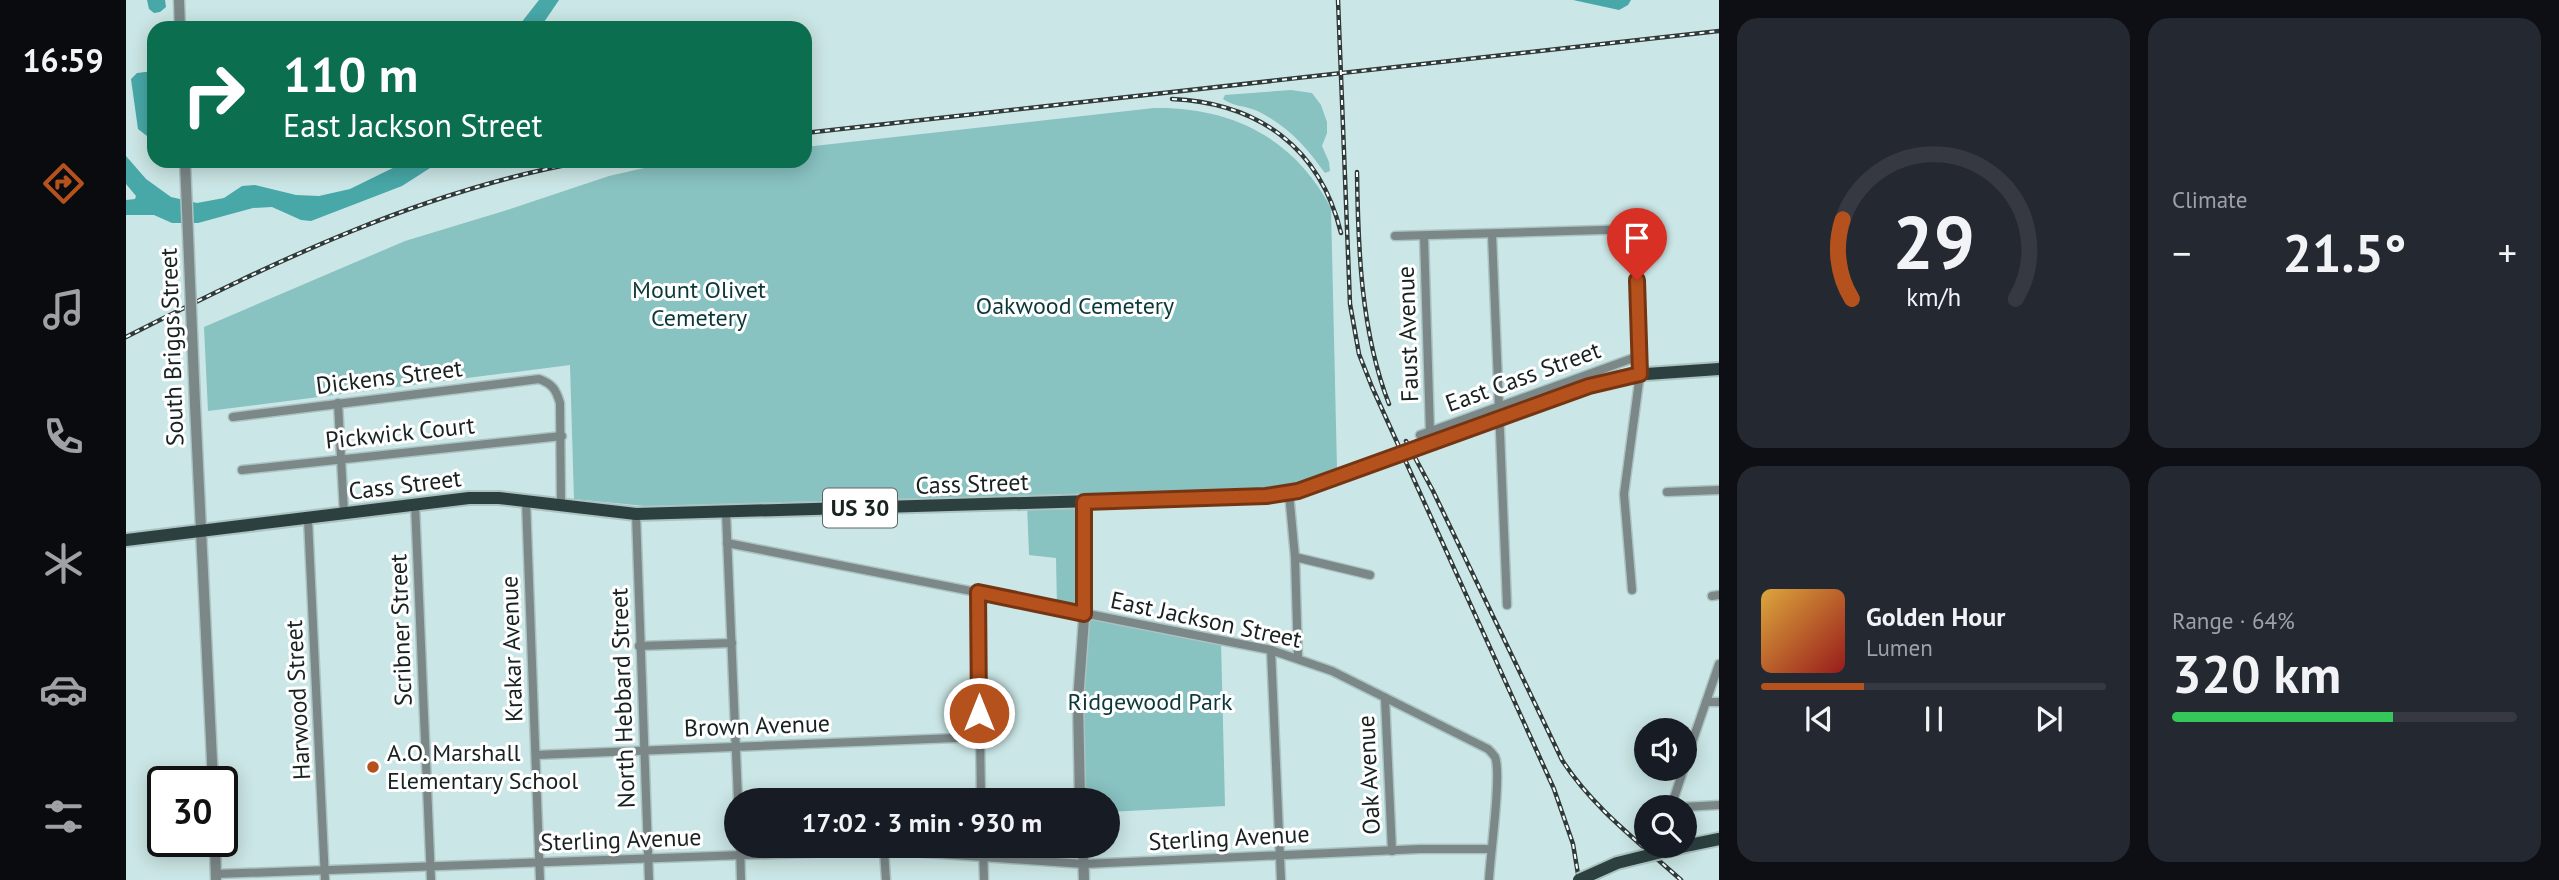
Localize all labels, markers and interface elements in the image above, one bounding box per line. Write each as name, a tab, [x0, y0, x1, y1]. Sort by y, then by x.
text: 16:59	[22, 39, 104, 81]
text: 110 m	[283, 42, 418, 106]
icon: right	[168, 49, 259, 140]
text: East Jackson Street	[283, 104, 542, 146]
icon: directions	[39, 159, 88, 208]
text: Climate	[2172, 185, 2247, 214]
text: 29	[1892, 195, 1975, 289]
pin	[1607, 208, 1667, 280]
icon: arrive	[1618, 219, 1656, 257]
text: 21.5°	[2283, 219, 2406, 286]
text: −	[2172, 228, 2191, 277]
text: +	[2498, 228, 2517, 277]
street label: South Briggs Street	[153, 247, 190, 447]
street label: Faust Avenue	[1390, 265, 1425, 403]
park label: Mount Olivet Cemetery	[632, 274, 766, 333]
text: km/h	[1906, 281, 1961, 313]
icon: music	[39, 285, 88, 334]
park label: Oakwood Cemetery	[976, 290, 1174, 321]
street label: East Cass Street	[1441, 334, 1604, 419]
street label: Dickens Street	[314, 352, 464, 401]
street label: Pickwick Court	[324, 409, 476, 456]
icon: phone	[39, 412, 88, 461]
street label: Cass Street	[347, 462, 463, 507]
street label: Cass Street	[915, 466, 1029, 501]
road number: US 30	[823, 488, 897, 528]
icon: climate	[39, 539, 88, 588]
street label: Scribner Street	[382, 553, 419, 707]
street label: Krakar Avenue	[493, 575, 530, 723]
street label: East Jackson Street	[1108, 584, 1304, 655]
street label: North Hebbard Street	[603, 587, 642, 809]
text: Golden Hour	[1866, 600, 2005, 633]
text: Range · 64%	[2172, 606, 2295, 635]
street label: Harwood Street	[278, 619, 317, 781]
text: Lumen	[1866, 633, 1933, 662]
text: 320 km	[2172, 640, 2341, 707]
icon: car	[39, 665, 88, 714]
position arrow	[942, 676, 1016, 750]
park label: Ridgewood Park	[1068, 686, 1233, 717]
icon: previous	[1800, 700, 1838, 738]
icon: pause	[1915, 700, 1953, 738]
icon: next	[2030, 700, 2068, 738]
street label: Brown Avenue	[683, 707, 831, 744]
street label: Oak Avenue	[1350, 714, 1387, 836]
map controls	[1634, 718, 1697, 858]
button: sound	[1634, 718, 1697, 781]
place label: A.O. Marshall Elementary School	[387, 737, 578, 796]
marker: A.O. Marshall Elementary School	[365, 759, 381, 775]
speed limit sign: 30	[147, 766, 238, 857]
icon: filters	[39, 792, 88, 841]
button: search	[1634, 795, 1697, 858]
text: 17:02 · 3 min · 930 m	[802, 806, 1042, 839]
street label: Sterling Avenue	[1148, 818, 1310, 857]
street label: Sterling Avenue	[540, 821, 702, 858]

